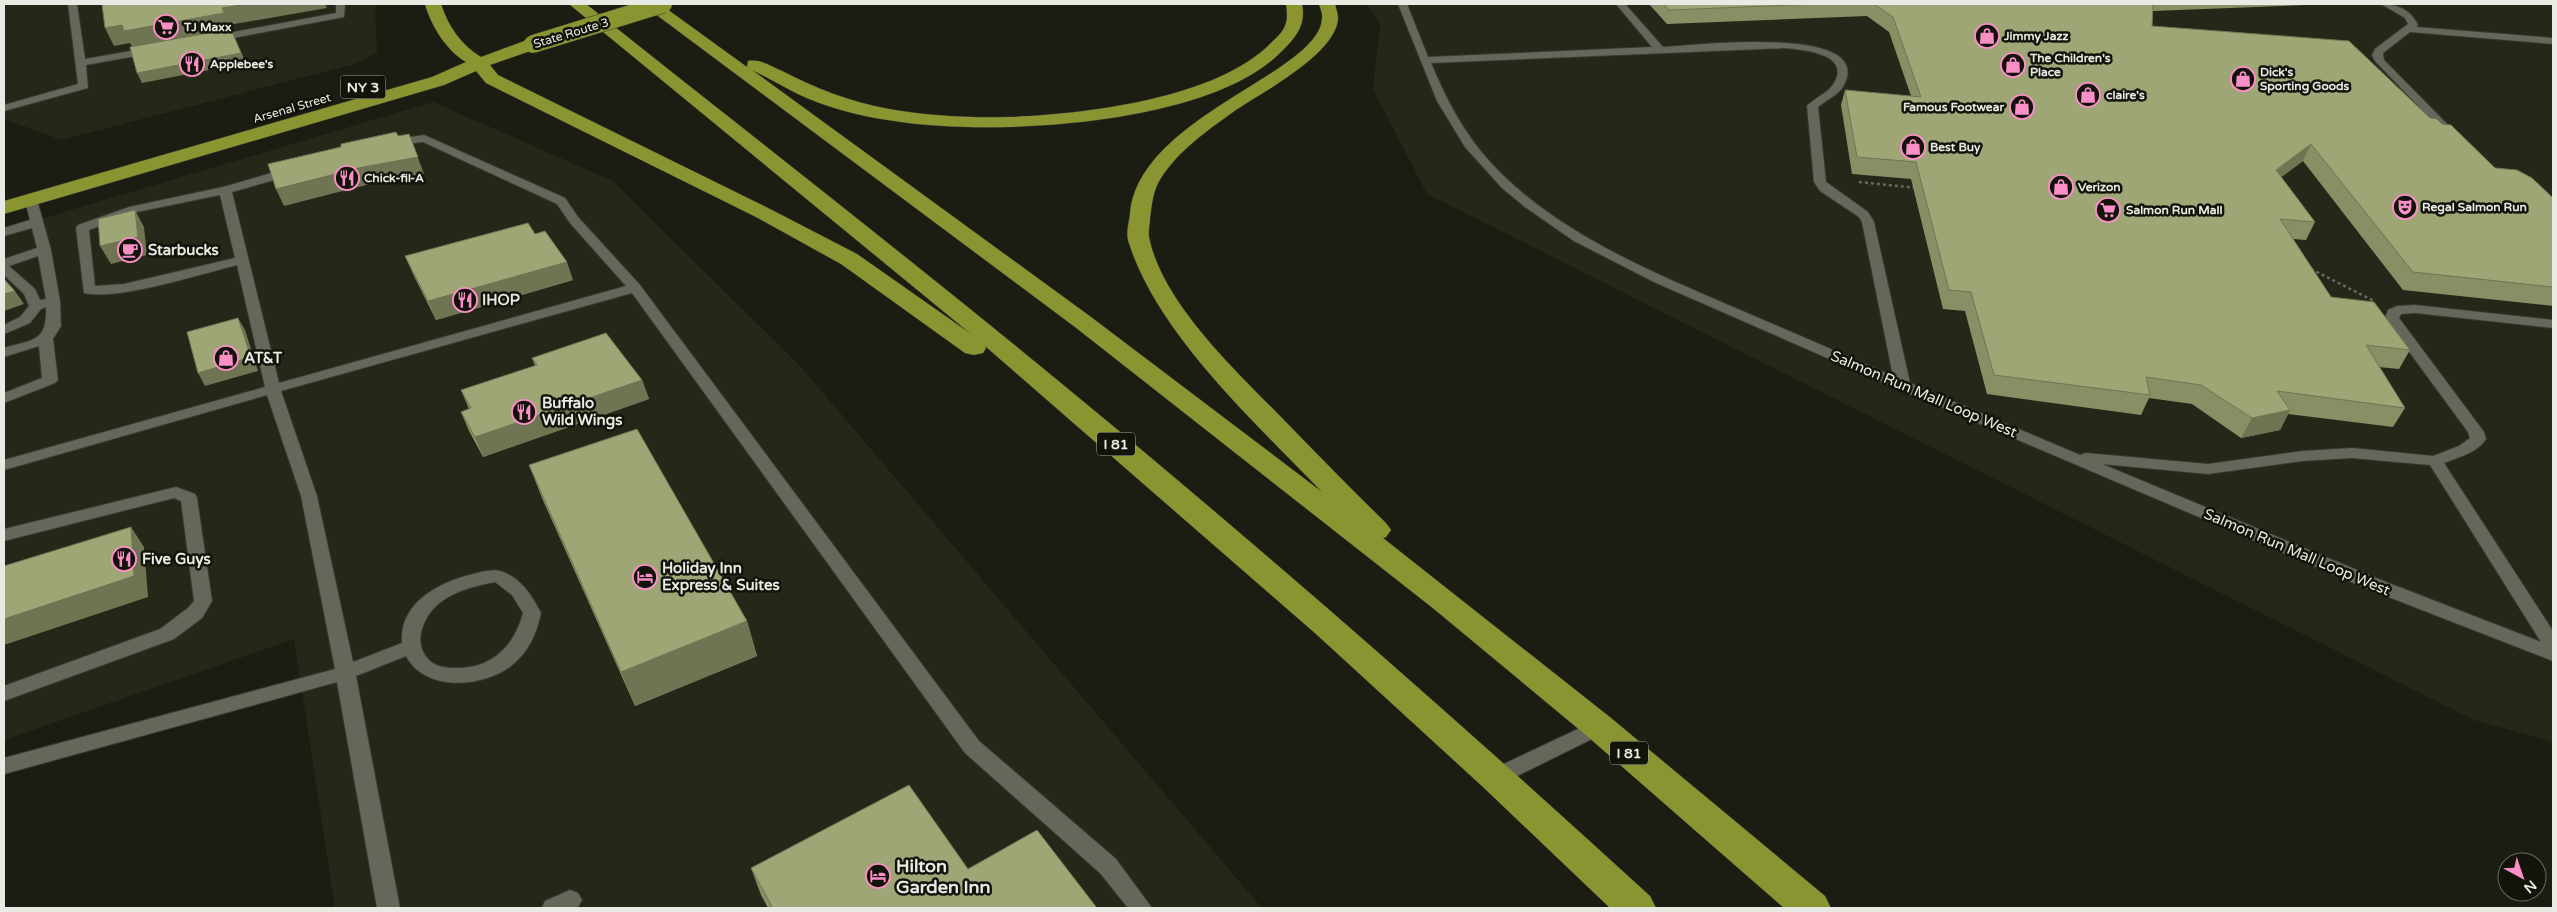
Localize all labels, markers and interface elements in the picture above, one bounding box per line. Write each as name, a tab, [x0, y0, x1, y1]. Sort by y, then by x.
supermarket icon: TJ Maxx	[153, 14, 179, 40]
street label: State Route 3	[532, 15, 610, 51]
place label: TJ Maxx	[183, 20, 232, 34]
shop icon: Jimmy Jazz	[1974, 23, 2000, 49]
place label: Jimmy Jazz	[2003, 29, 2068, 44]
restaurant icon: Applebee's	[179, 51, 205, 77]
place label: The Children's Place	[2029, 51, 2111, 79]
shop icon: The Children's Place	[2000, 52, 2026, 78]
place label: Applebee's	[210, 57, 274, 72]
place label: Dick's Sporting Goods	[2260, 65, 2350, 94]
shop icon: Dick's Sporting Goods	[2230, 66, 2256, 92]
road number: NY 3	[340, 75, 386, 98]
shop icon: claire's	[2075, 82, 2101, 108]
place label: claire's	[2106, 88, 2145, 102]
street label: Arsenal Street	[251, 90, 333, 126]
shop icon: Famous Footwear	[2009, 94, 2035, 120]
place label: Famous Footwear	[1903, 100, 2004, 114]
shop icon: Best Buy	[1900, 134, 1926, 160]
place label: Best Buy	[1930, 140, 1981, 155]
restaurant icon: Chick-fil-A	[334, 165, 360, 191]
place label: Chick-fil-A	[364, 171, 424, 185]
shop icon: Verizon	[2048, 174, 2074, 200]
place label: Verizon	[2078, 180, 2121, 194]
theatre icon: Regal Salmon Run	[2392, 194, 2418, 220]
supermarket icon: Salmon Run Mall	[2095, 197, 2121, 223]
place label: Regal Salmon Run	[2422, 200, 2527, 215]
place label: Salmon Run Mall	[2126, 203, 2222, 217]
cafe icon: Starbucks	[117, 237, 143, 263]
place label: Starbucks	[148, 241, 219, 259]
restaurant icon: IHOP	[452, 287, 478, 313]
place label: IHOP	[482, 291, 520, 309]
shop icon: AT&T	[213, 345, 239, 371]
street label: Salmon Run Mall Loop West	[1828, 347, 2020, 442]
place label: AT&T	[244, 349, 283, 367]
place label: Buffalo Wild Wings	[542, 394, 622, 430]
restaurant icon: Buffalo Wild Wings	[511, 399, 537, 425]
road number: I 81	[1097, 432, 1135, 456]
street label: Salmon Run Mall Loop West	[2201, 505, 2393, 600]
restaurant icon: Five Guys	[111, 546, 137, 572]
place label: Five Guys	[142, 550, 211, 569]
place label: Holiday Inn Express & Suites	[662, 559, 780, 595]
hotel icon: Holiday Inn Express & Suites	[632, 564, 658, 590]
road number: I 81	[1610, 741, 1648, 764]
north arrow	[2497, 852, 2547, 902]
place label: Hilton Garden Inn	[896, 855, 990, 898]
hotel icon: Hilton Garden Inn	[865, 863, 891, 889]
text: N	[2520, 876, 2540, 897]

